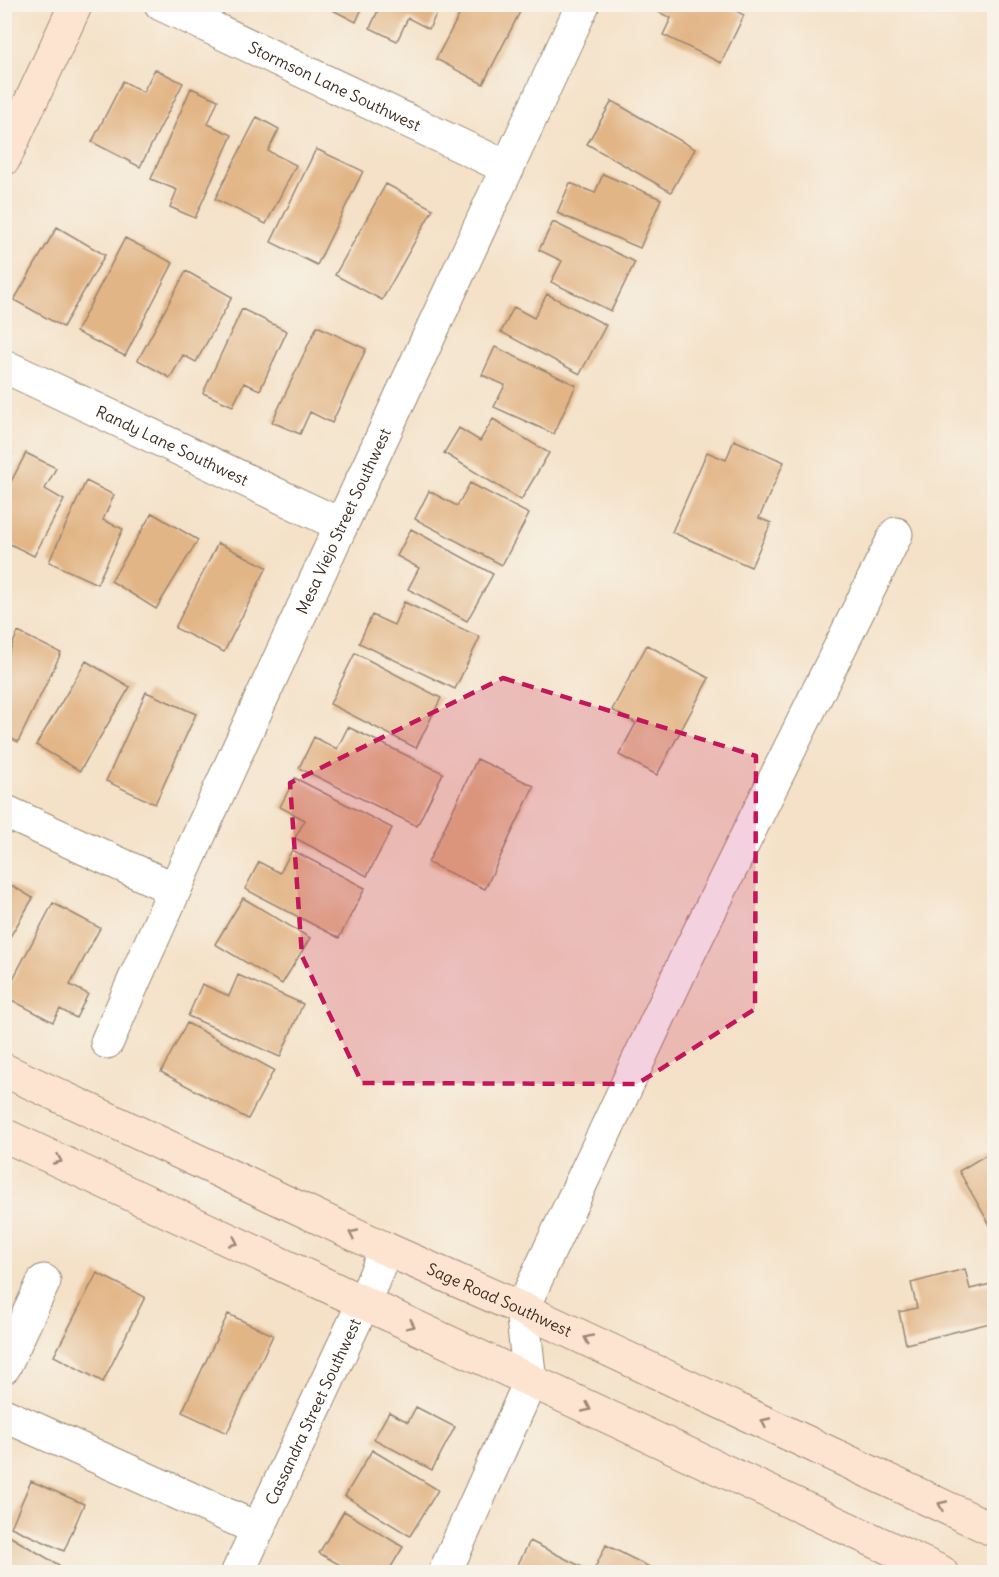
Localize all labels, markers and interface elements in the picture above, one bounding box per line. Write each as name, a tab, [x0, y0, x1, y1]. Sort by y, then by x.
street label: Stormson Lane Southwest	[245, 37, 424, 136]
street label: Randy Lane Southwest	[93, 401, 252, 490]
street label: Mesa Viejo Street Southwest	[292, 424, 395, 617]
one-way arrow	[51, 1152, 62, 1164]
one-way arrow	[349, 1229, 360, 1241]
one-way arrow	[228, 1235, 239, 1247]
street label: Sage Road Southwest	[424, 1258, 575, 1341]
street label: Cassandra Street Southwest	[261, 1315, 365, 1508]
one-way arrow	[405, 1317, 416, 1329]
one-way arrow	[584, 1335, 595, 1347]
one-way arrow	[581, 1401, 592, 1413]
one-way arrow	[760, 1418, 771, 1430]
one-way arrow	[937, 1500, 948, 1512]

